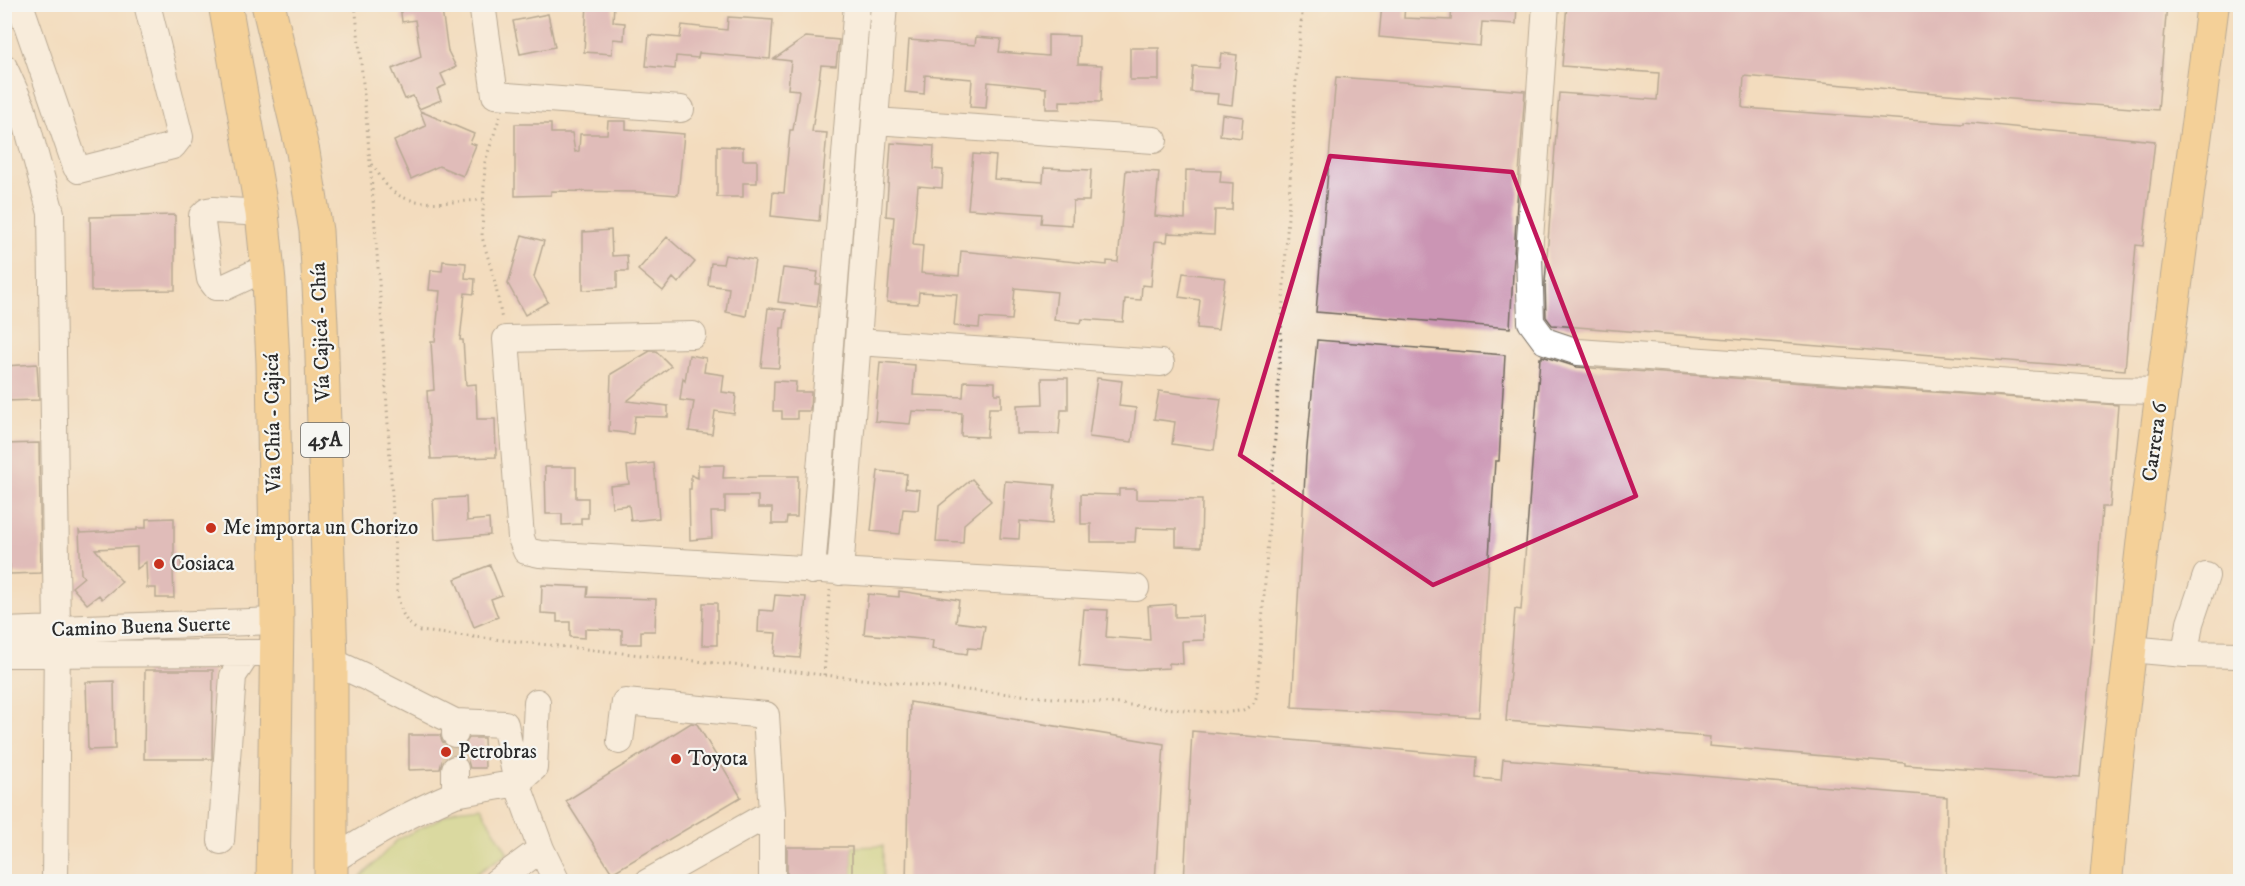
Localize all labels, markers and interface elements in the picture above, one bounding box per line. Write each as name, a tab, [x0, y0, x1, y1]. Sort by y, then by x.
street label: Vía Cajicá - Chía	[306, 262, 336, 403]
street label: Vía Chía - Cajicá	[259, 353, 287, 494]
street label: Carrera 6	[2137, 400, 2174, 483]
road number: 45A	[301, 423, 349, 457]
place label: Me importa un Chorizo	[223, 515, 418, 541]
marker: Me importa un Chorizo	[204, 521, 218, 535]
place label: Cosiaca	[171, 551, 235, 577]
marker: Cosiaca	[152, 557, 166, 571]
street label: Camino Buena Suerte	[51, 611, 231, 643]
place label: Petrobras	[458, 739, 537, 765]
marker: Petrobras	[439, 745, 453, 759]
place label: Toyota	[688, 746, 748, 772]
marker: Toyota	[669, 752, 683, 766]

